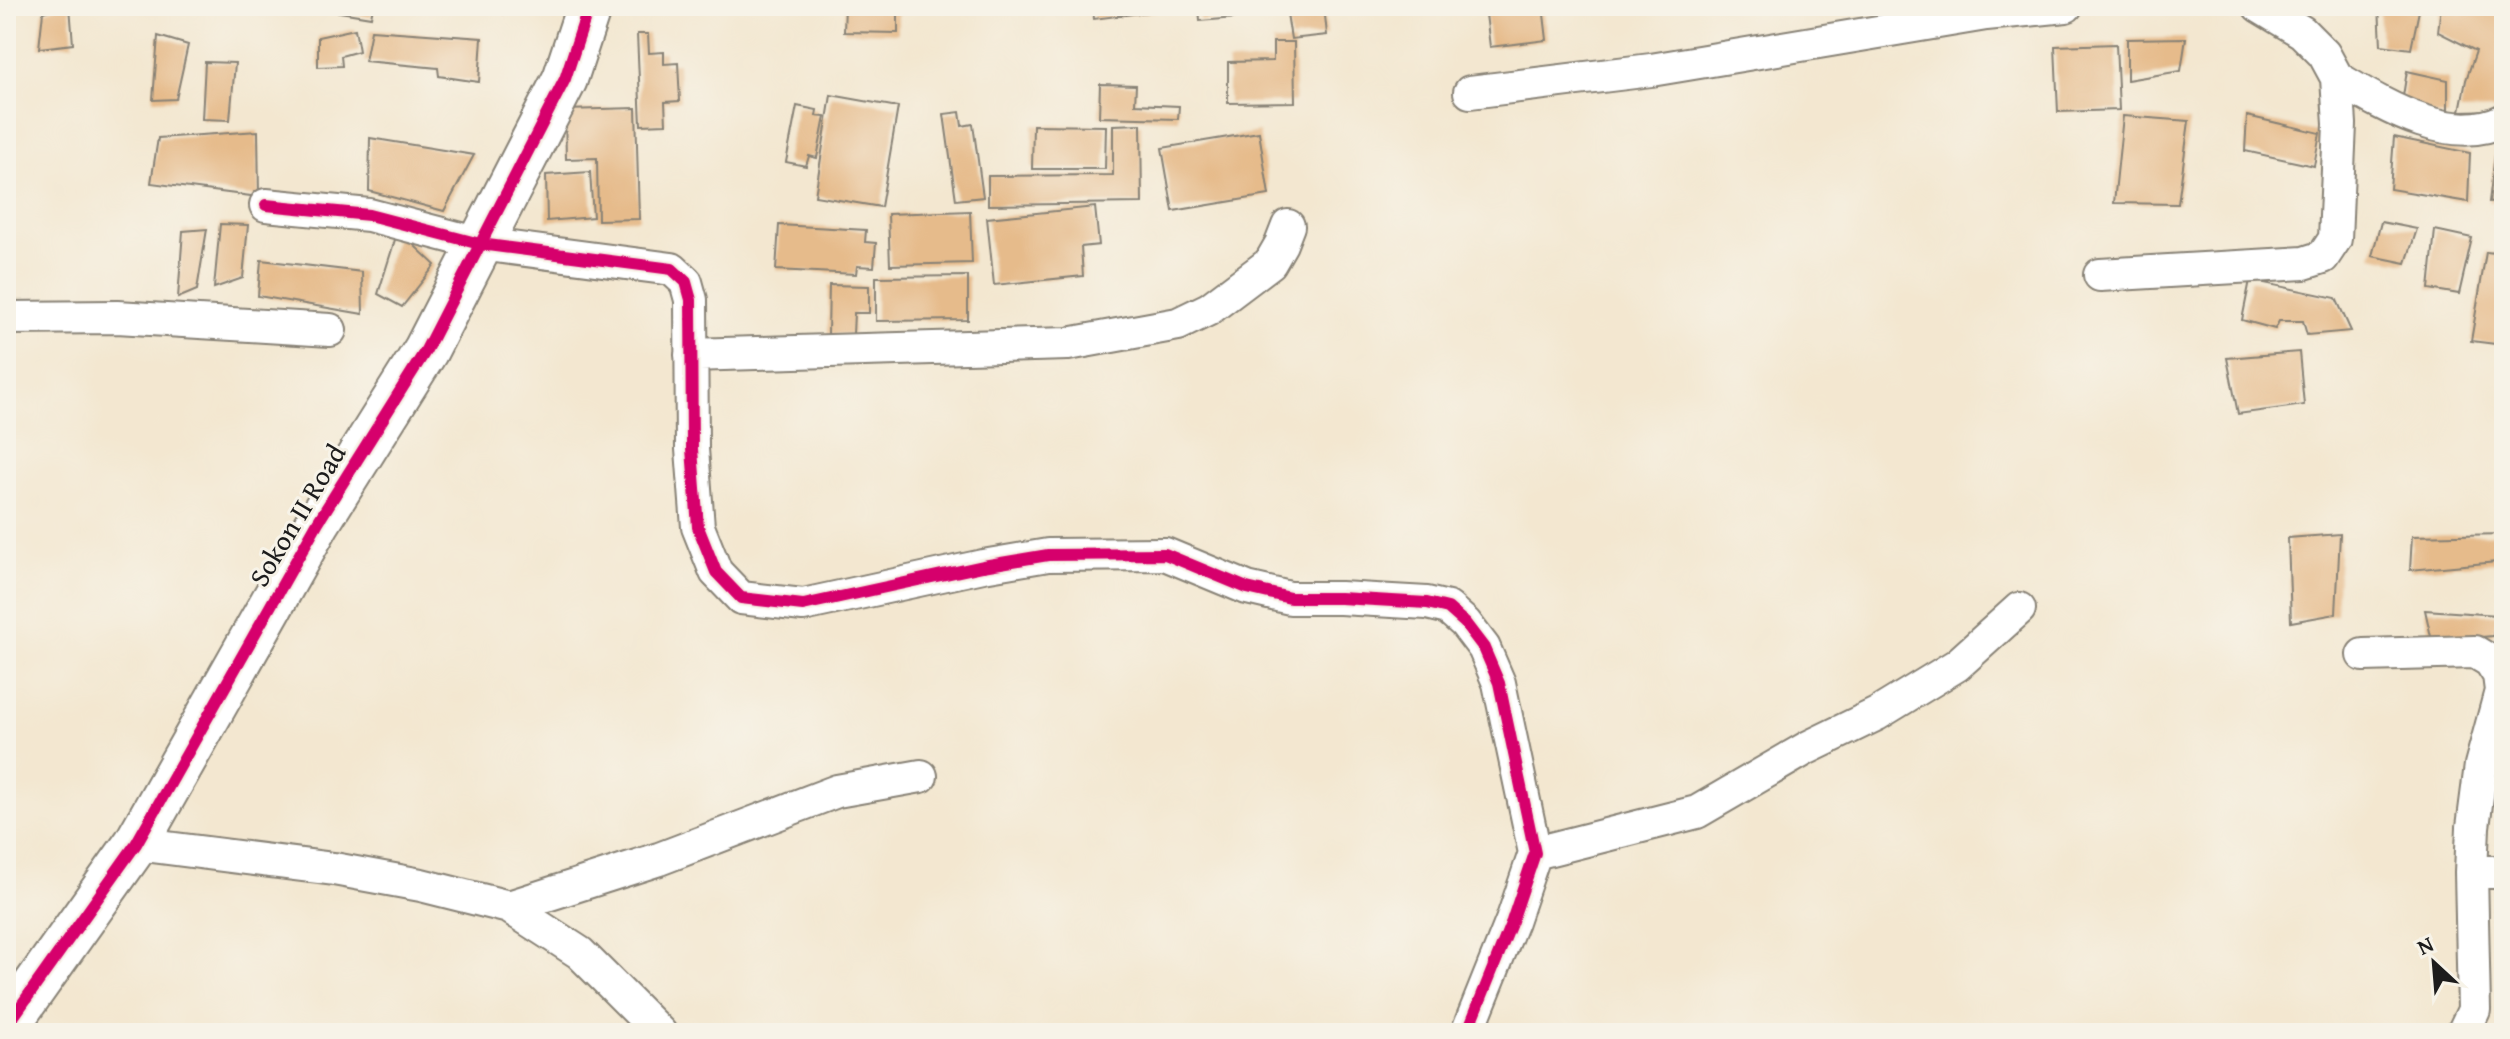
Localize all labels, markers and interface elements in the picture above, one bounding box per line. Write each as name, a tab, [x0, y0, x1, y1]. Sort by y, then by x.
street label: Sokon II Road	[238, 436, 355, 594]
north arrow	[2394, 923, 2474, 1003]
text: N	[2412, 927, 2439, 963]

